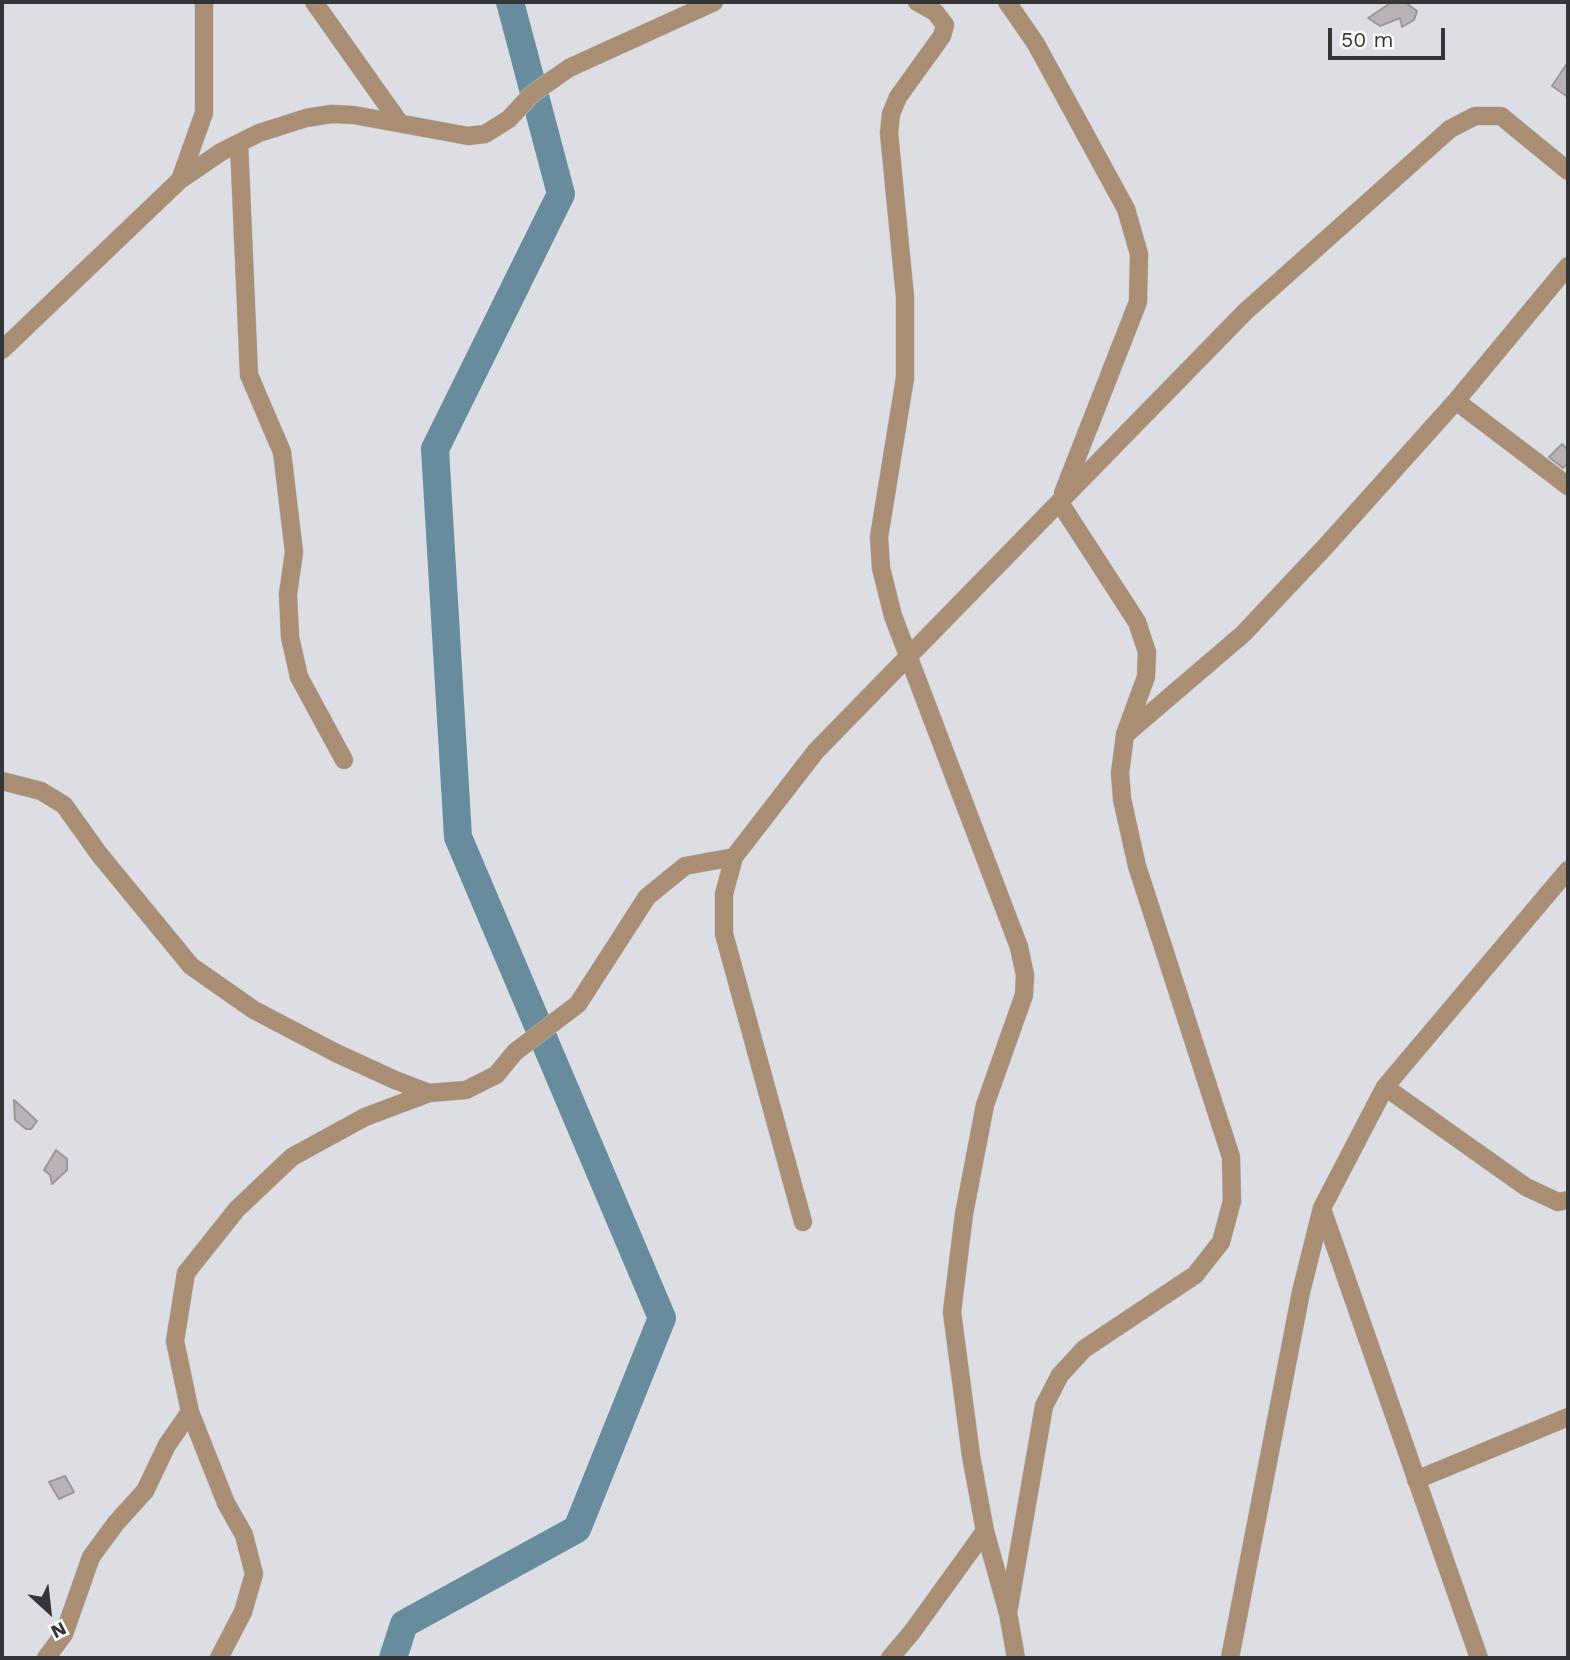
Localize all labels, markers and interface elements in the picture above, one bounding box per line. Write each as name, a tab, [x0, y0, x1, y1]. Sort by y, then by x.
scale bar	[1332, 14, 1449, 58]
text: 50 m	[1341, 27, 1393, 52]
north arrow	[14, 1576, 84, 1646]
text: N	[47, 1617, 70, 1644]

